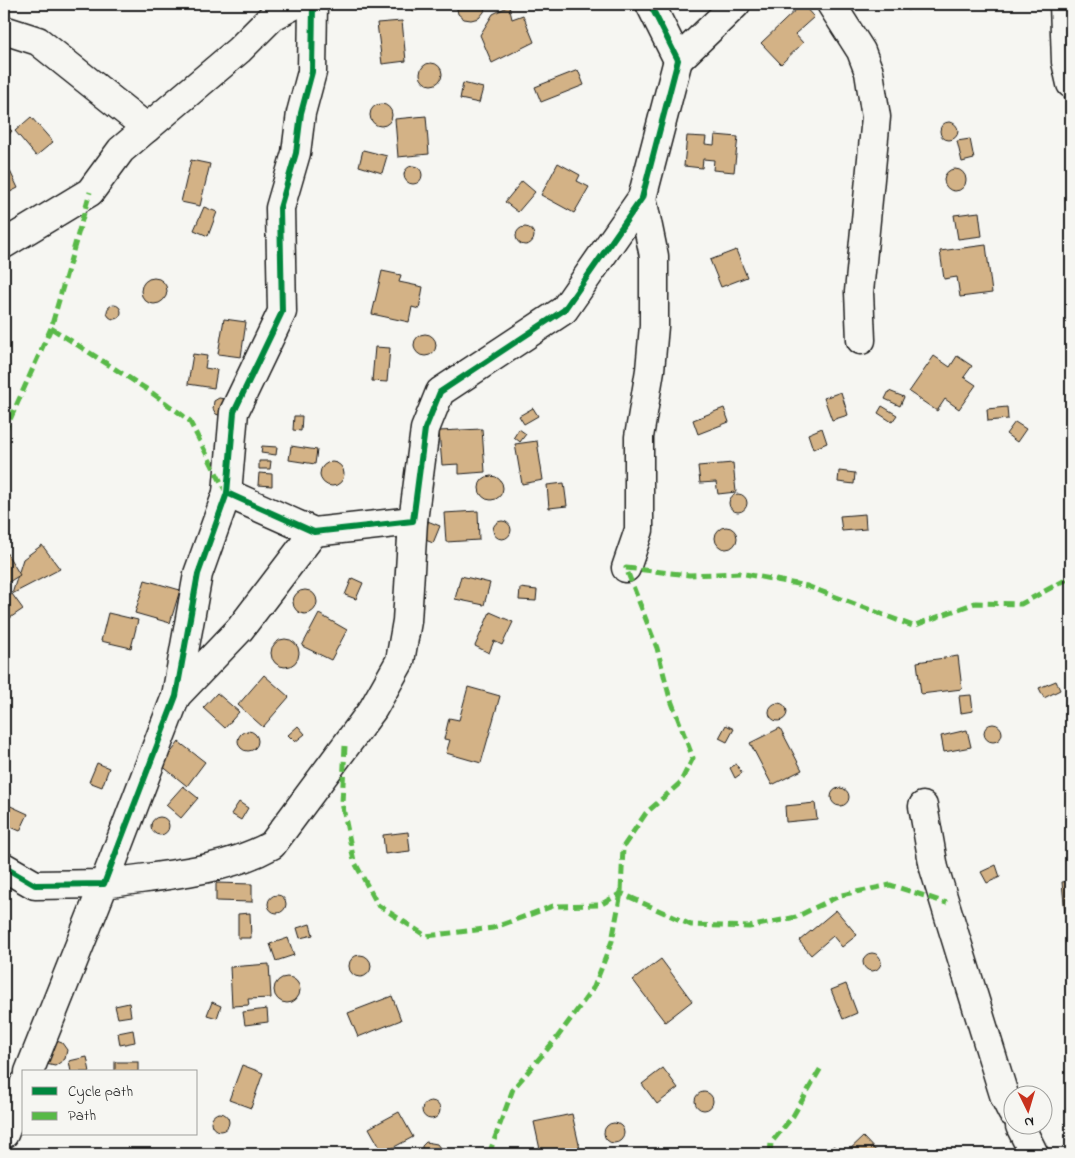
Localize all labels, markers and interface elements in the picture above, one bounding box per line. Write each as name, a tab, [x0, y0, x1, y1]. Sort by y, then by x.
legend	[22, 1070, 198, 1136]
text: Cycle path	[68, 1081, 133, 1104]
north arrow	[1002, 1086, 1052, 1136]
text: Path	[68, 1105, 96, 1127]
text: N	[1023, 1111, 1035, 1132]

